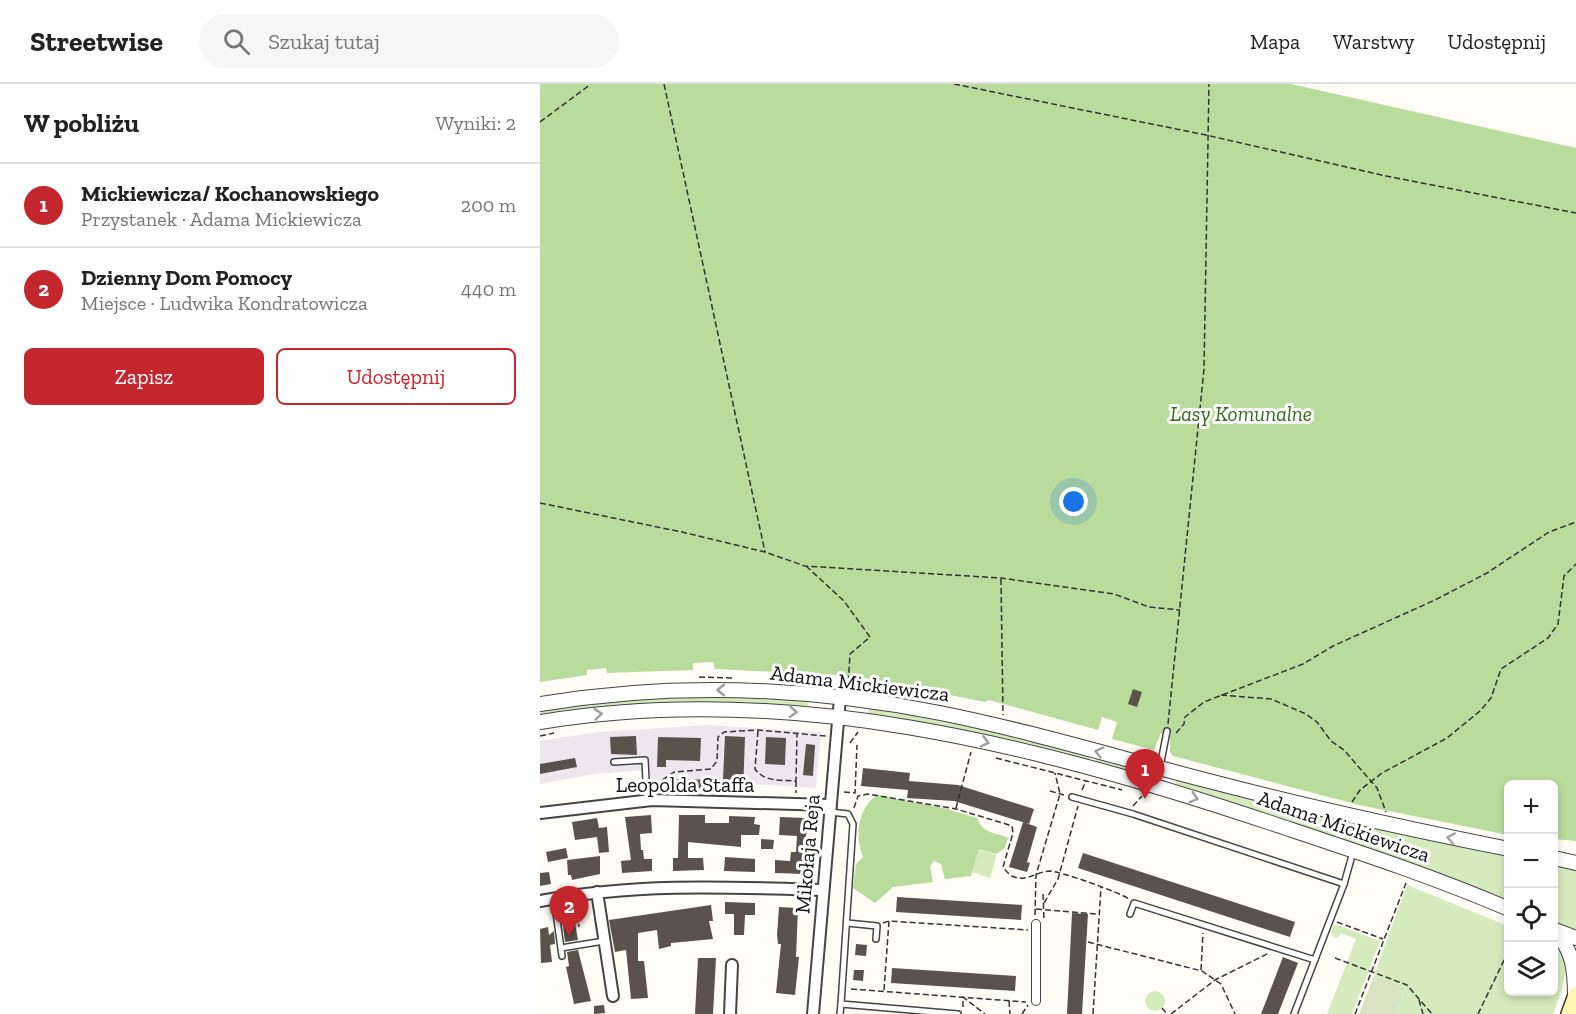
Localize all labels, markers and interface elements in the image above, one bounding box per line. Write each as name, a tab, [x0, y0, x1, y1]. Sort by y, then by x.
search box	[199, 14, 619, 68]
text: Streetwise	[30, 25, 163, 58]
icon: search	[220, 25, 253, 58]
text: Szukaj tutaj	[268, 28, 380, 55]
text: Mapa	[1250, 29, 1300, 54]
text: Warstwy	[1333, 29, 1415, 54]
text: Udostępnij	[1448, 29, 1546, 54]
text: W pobliżu	[24, 107, 139, 139]
text: Wyniki: 2	[435, 111, 516, 135]
text: Mickiewicza/ Kochanowskiego	[81, 180, 379, 207]
text: 1	[39, 193, 48, 217]
text: 200 m	[461, 193, 516, 217]
text: Przystanek · Adama Mickiewicza	[81, 207, 362, 231]
text: Dzienny Dom Pomocy	[81, 264, 292, 291]
text: 2	[38, 277, 49, 301]
text: 440 m	[461, 277, 516, 301]
text: Miejsce · Ludwika Kondratowicza	[81, 291, 368, 315]
button: Zapisz	[24, 348, 264, 405]
button: Udostępnij	[276, 348, 516, 405]
park label: Lasy Komunalne	[1170, 401, 1312, 426]
your location	[1059, 487, 1088, 516]
street label: Adama Mickiewicza	[769, 660, 951, 706]
one-way arrow	[716, 684, 725, 696]
one-way arrow	[788, 705, 797, 718]
one-way arrow	[593, 709, 603, 721]
one-way arrow	[980, 734, 990, 747]
one-way arrow	[1094, 747, 1104, 760]
pin: 1	[1126, 750, 1164, 799]
street label: Leopolda Staffa	[616, 772, 754, 797]
map controls	[1504, 780, 1558, 996]
button: +	[1504, 780, 1558, 834]
street label: Adama Mickiewicza	[1255, 785, 1433, 867]
one-way arrow	[1188, 791, 1199, 803]
street label: Mikołaja Reja	[789, 793, 826, 915]
one-way arrow	[1446, 832, 1456, 845]
button: −	[1504, 834, 1558, 888]
pin: 2	[549, 886, 588, 936]
button: locate	[1504, 888, 1558, 942]
button: layers	[1504, 942, 1558, 996]

